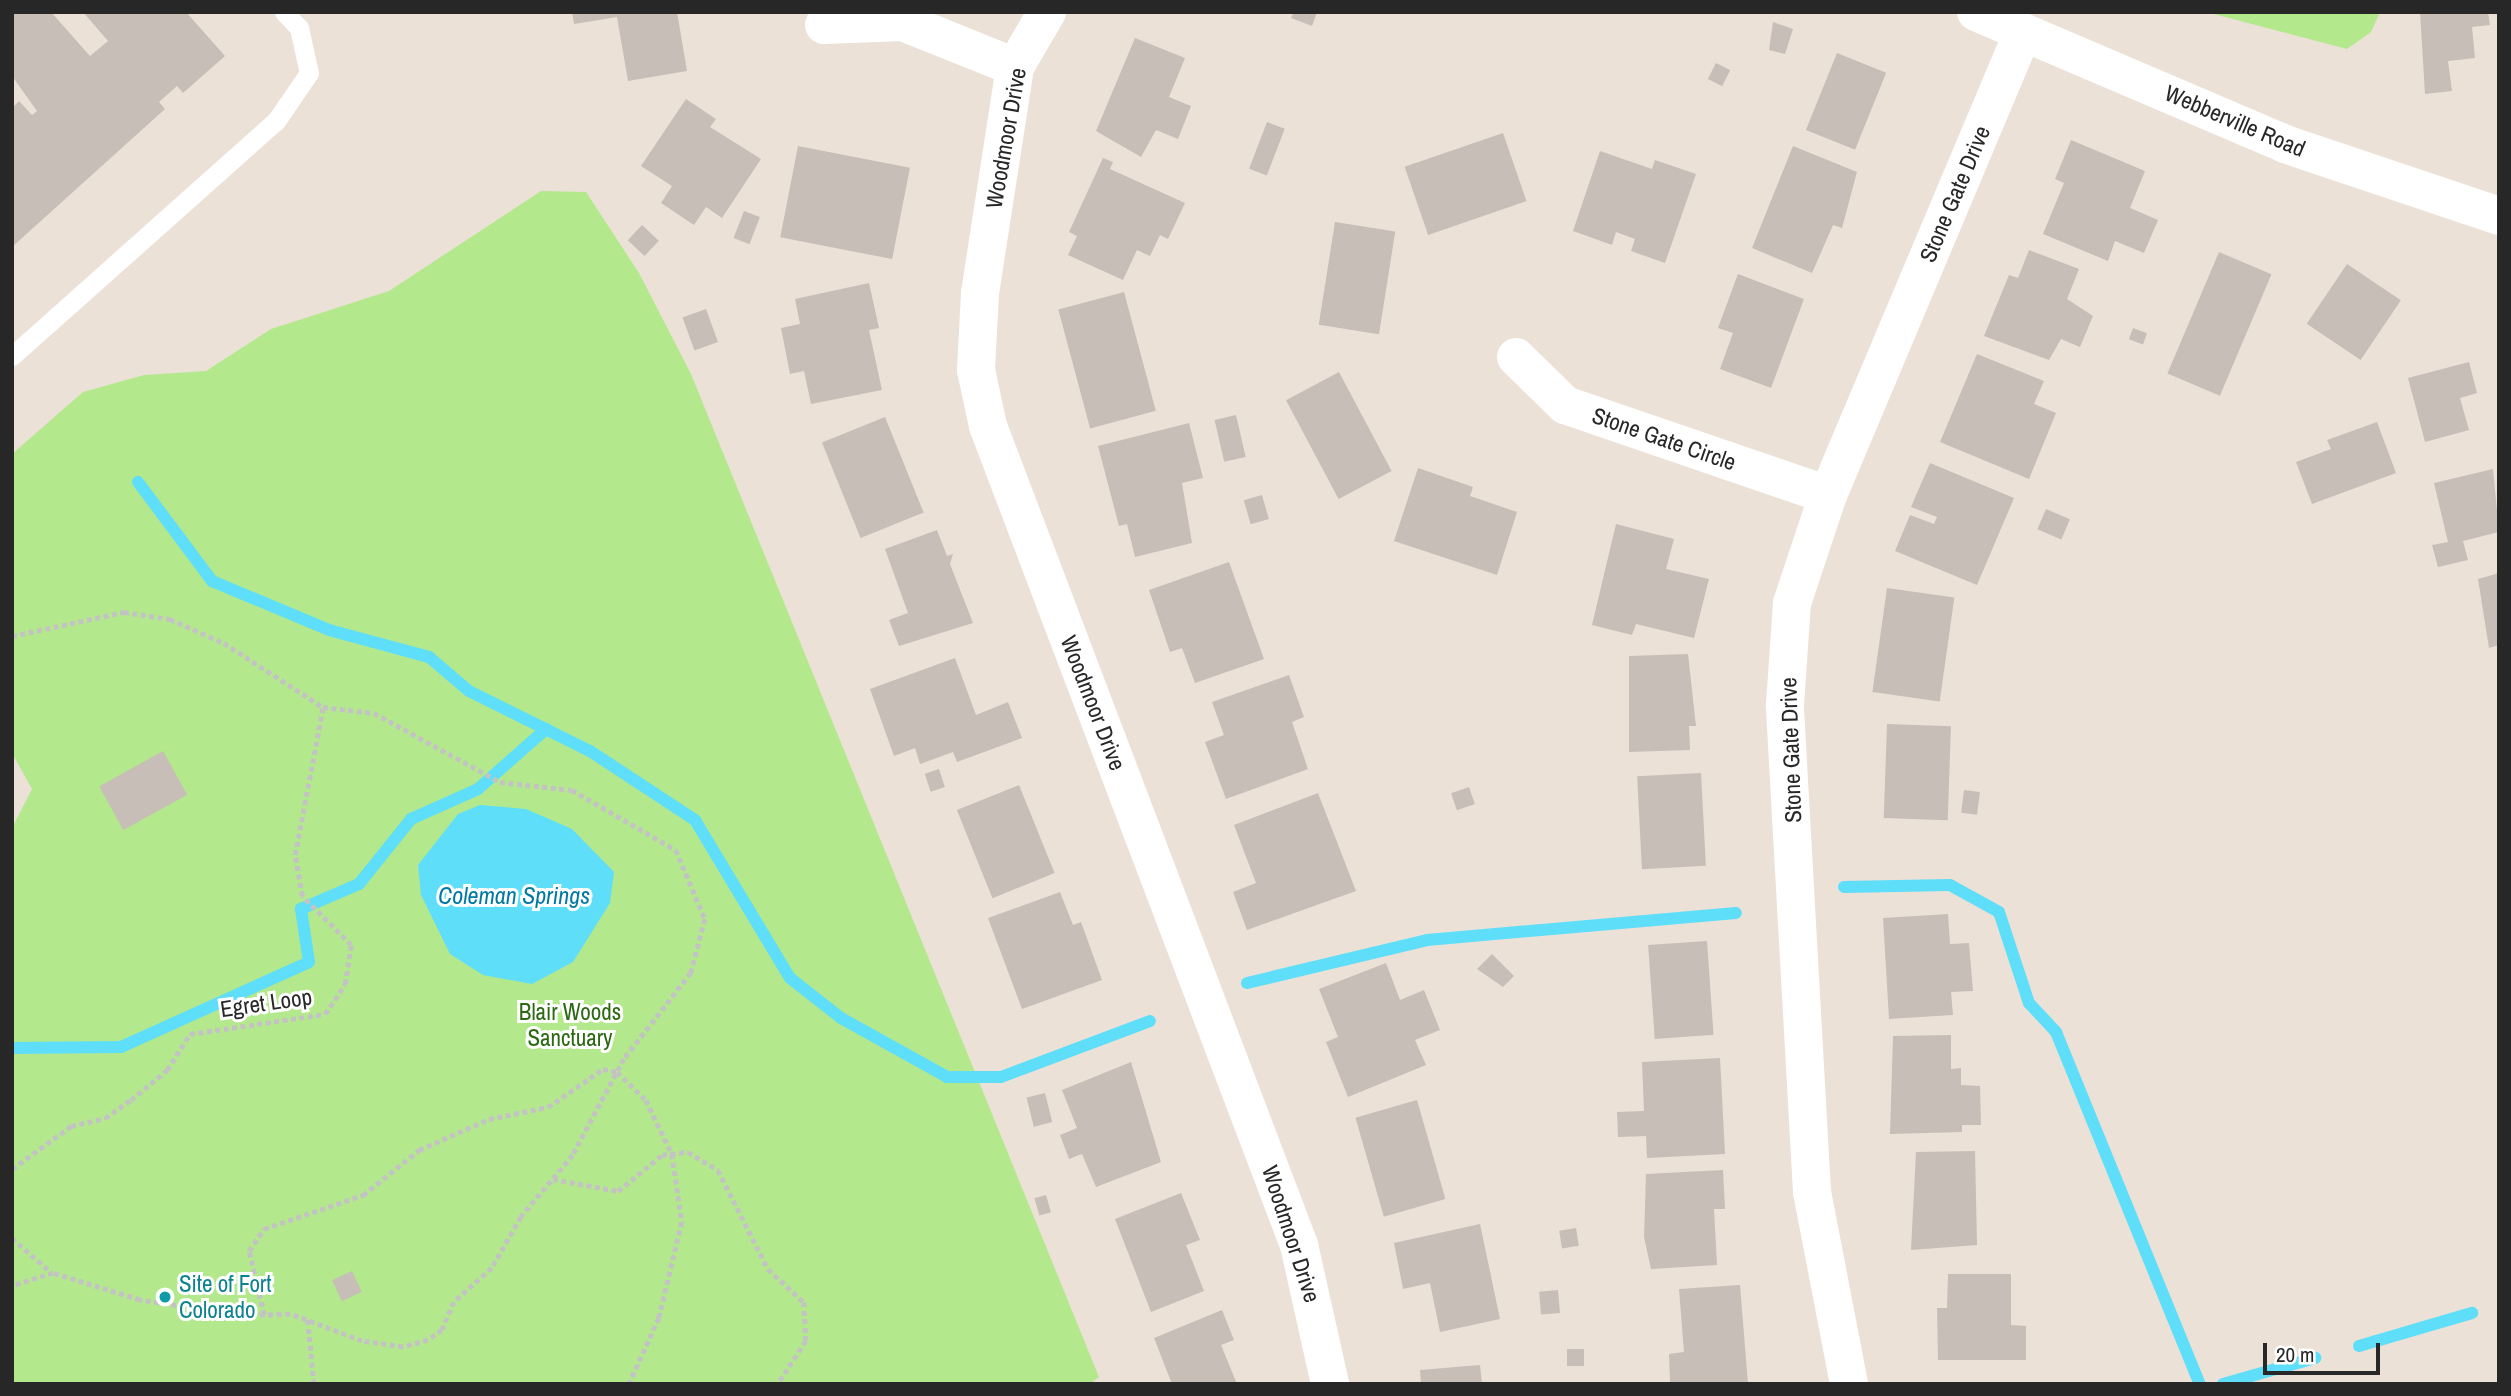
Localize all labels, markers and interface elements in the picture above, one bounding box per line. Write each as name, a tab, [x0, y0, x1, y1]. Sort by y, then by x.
street label: Woodmoor Drive	[980, 66, 1032, 210]
street label: Webberville Road	[2161, 79, 2309, 163]
street label: Stone Gate Drive	[1914, 122, 1996, 266]
street label: Stone Gate Circle	[1589, 402, 1739, 476]
street label: Woodmoor Drive	[1055, 632, 1131, 774]
street label: Stone Gate Drive	[1775, 677, 1807, 823]
water label: Coleman Springs	[438, 882, 590, 910]
street label: Egret Loop	[218, 983, 314, 1023]
park label: Blair Woods Sanctuary	[519, 998, 621, 1052]
street label: Woodmoor Drive	[1256, 1162, 1326, 1306]
place label: Site of Fort Colorado	[179, 1270, 271, 1324]
marker: Site of Fort Colorado	[157, 1289, 173, 1305]
scale bar	[2266, 1330, 2383, 1374]
text: 20 m	[2276, 1340, 2314, 1369]

